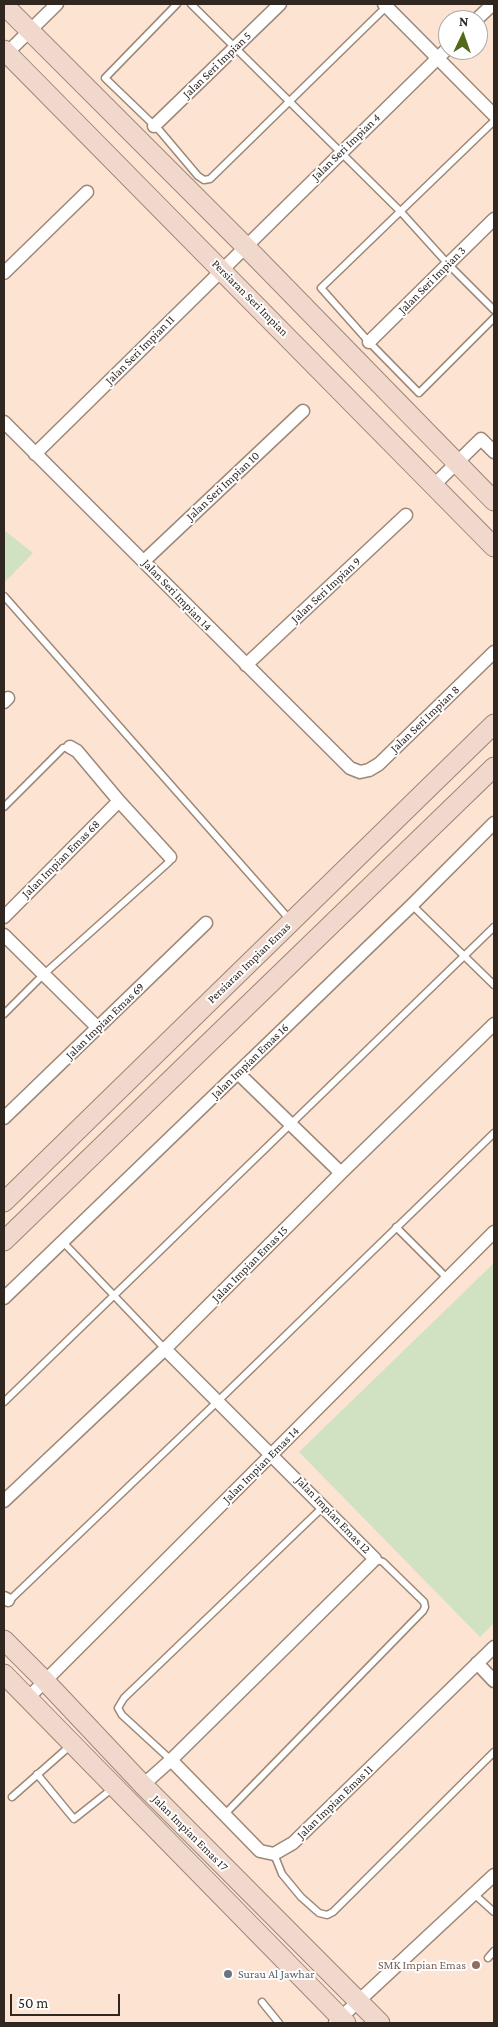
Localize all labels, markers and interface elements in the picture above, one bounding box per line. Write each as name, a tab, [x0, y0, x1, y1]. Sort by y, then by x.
north arrow	[438, 10, 488, 60]
text: N	[459, 13, 469, 29]
street label: Jalan Seri Impian 5	[180, 29, 254, 101]
street label: Jalan Seri Impian 4	[309, 111, 383, 183]
street label: Jalan Seri Impian 3	[395, 243, 469, 317]
street label: Persiaran Seri Impian	[209, 257, 291, 339]
street label: Jalan Seri Impian 11	[102, 312, 178, 388]
street label: Jalan Seri Impian 10	[183, 448, 263, 524]
street label: Jalan Seri Impian 9	[288, 554, 364, 626]
street label: Jalan Seri Impian 14	[139, 556, 215, 634]
street label: Jalan Seri Impian 8	[387, 682, 463, 756]
street label: Jalan Impian Emas 68	[19, 817, 103, 901]
street label: Persiaran Impian Emas	[204, 920, 294, 1006]
street label: Jalan Impian Emas 69	[63, 980, 147, 1062]
street label: Jalan Impian Emas 16	[208, 1020, 292, 1102]
street label: Jalan Impian Emas 15	[209, 1223, 291, 1305]
street label: Jalan Impian Emas 14	[220, 1424, 302, 1506]
street label: Jalan Impian Emas 12	[292, 1473, 374, 1557]
street label: Jalan Impian Emas 11	[294, 1762, 376, 1842]
street label: Jalan Impian Emas 17	[149, 1792, 231, 1874]
place label: SMK Impian Emas	[378, 1958, 466, 1972]
marker: SMK Impian Emas	[470, 1959, 482, 1971]
place label: Surau Al Jawhar	[238, 1967, 315, 1981]
marker: Surau Al Jawhar	[222, 1968, 234, 1980]
scale bar	[12, 1984, 122, 2016]
text: 50 m	[18, 1995, 48, 2011]

